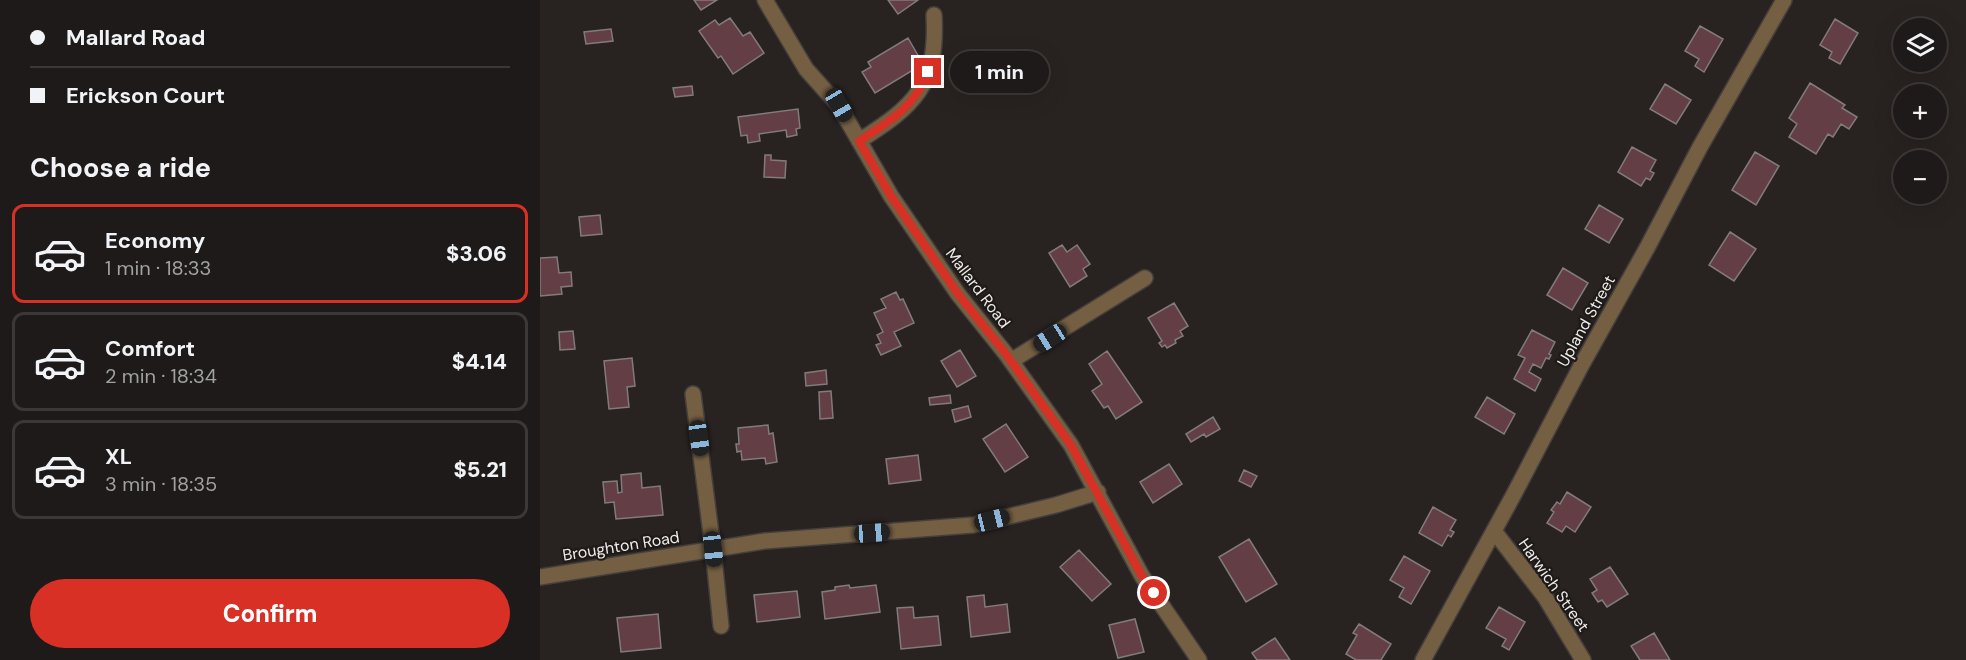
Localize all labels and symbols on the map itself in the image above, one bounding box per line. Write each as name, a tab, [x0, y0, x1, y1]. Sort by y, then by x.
callout: 1 min	[949, 51, 1048, 93]
route end	[914, 58, 941, 85]
car	[822, 85, 856, 125]
street label: Mallard Road	[941, 244, 1015, 332]
street label: Upland Street	[1552, 271, 1620, 371]
car	[1030, 321, 1070, 355]
car	[688, 419, 710, 457]
car	[972, 507, 1012, 533]
car	[853, 523, 891, 543]
street label: Broughton Road	[561, 526, 681, 566]
car	[702, 530, 724, 568]
street label: Harwich Street	[1514, 534, 1594, 636]
route start	[1140, 579, 1167, 606]

